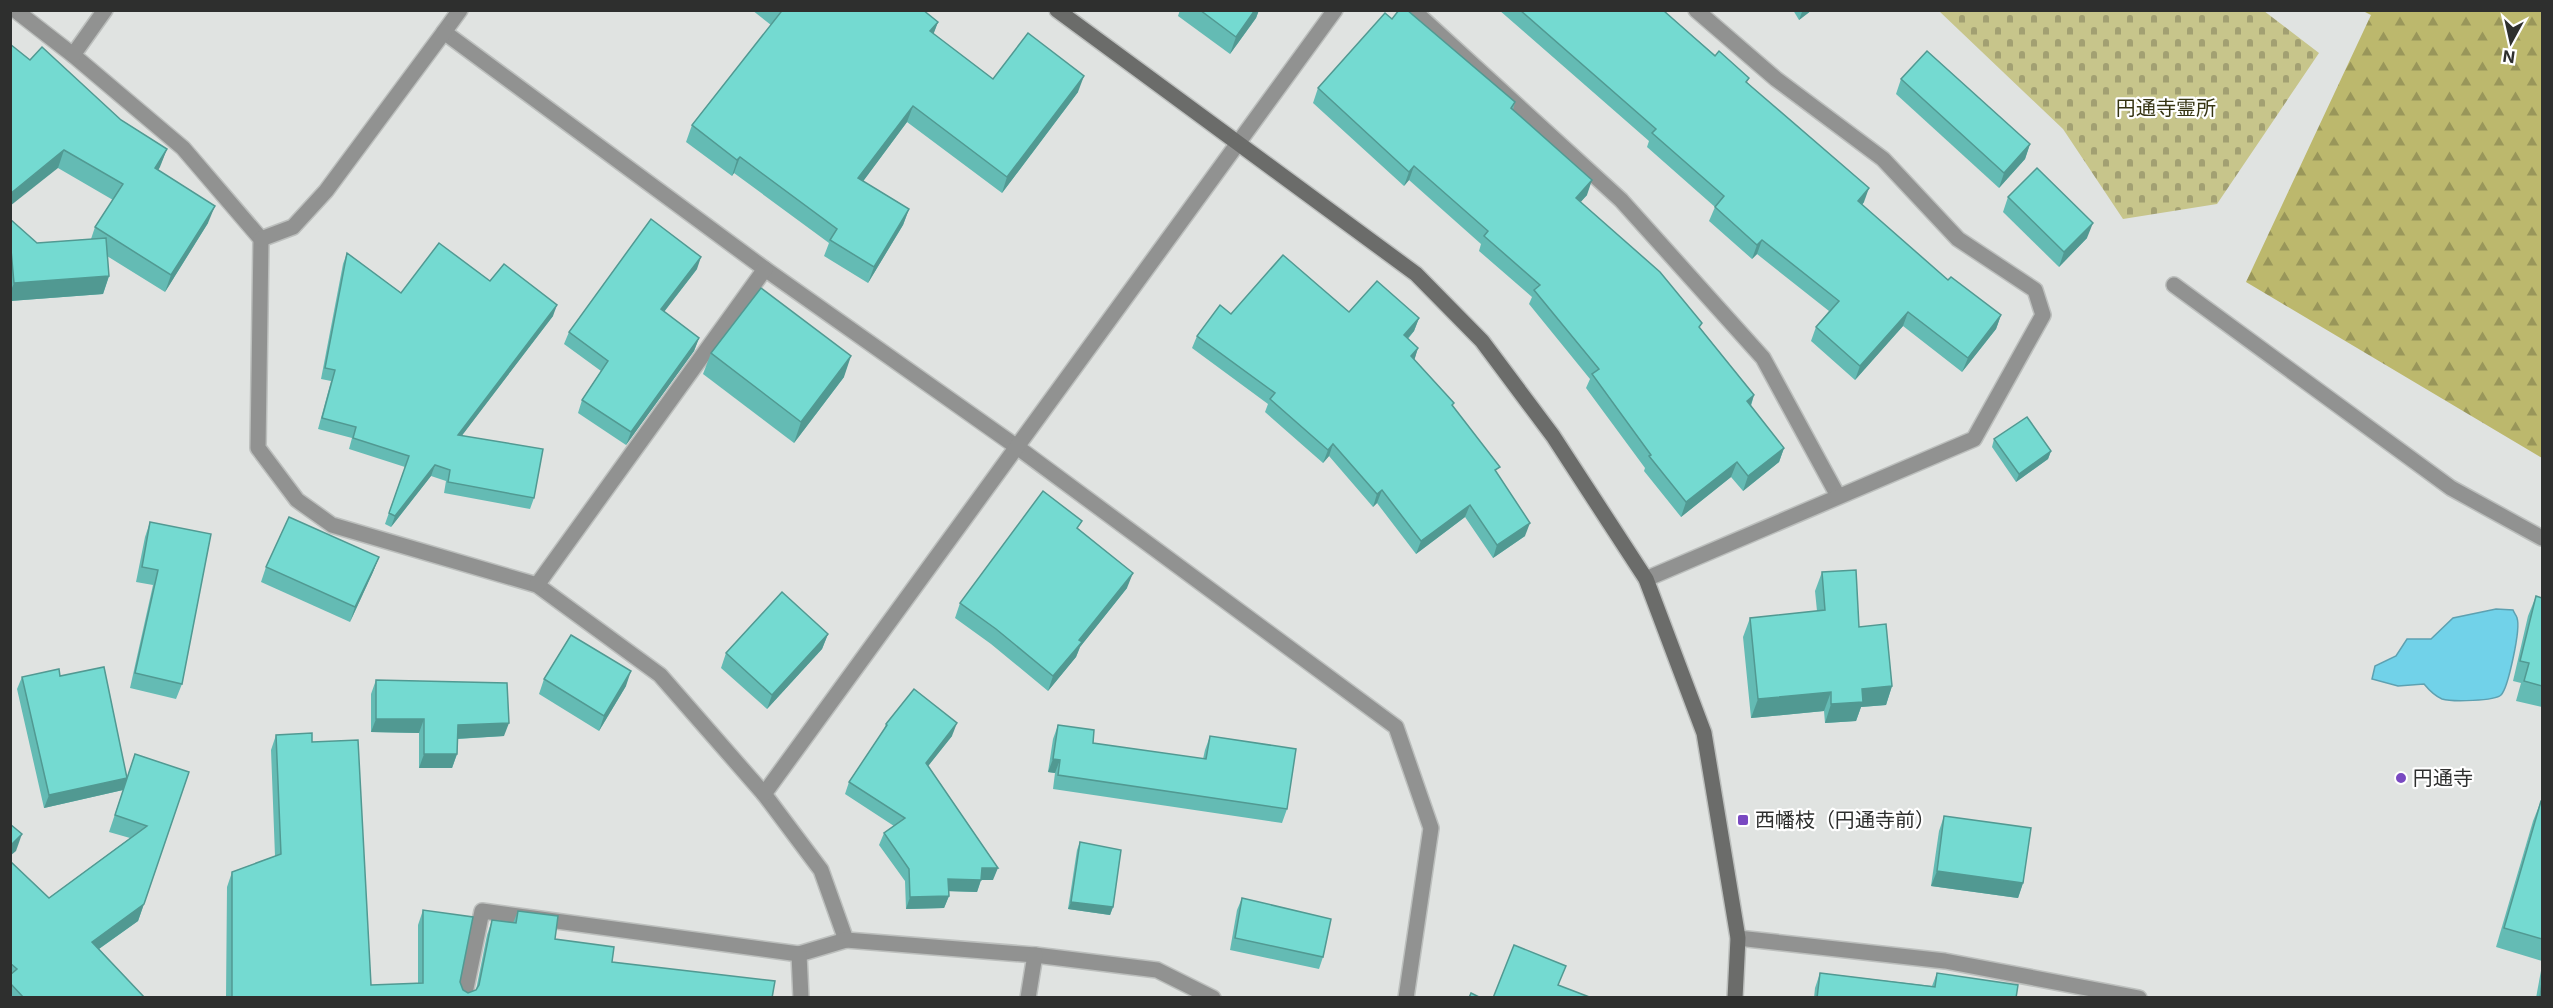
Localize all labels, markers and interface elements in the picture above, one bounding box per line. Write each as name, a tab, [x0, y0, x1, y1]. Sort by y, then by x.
north arrow	[2481, 12, 2541, 72]
text: N	[2501, 46, 2516, 68]
park label: 円通寺霊所	[2116, 96, 2216, 120]
place label: 円通寺	[2413, 766, 2473, 790]
marker: 円通寺	[2394, 771, 2408, 785]
place label: 西幡枝（円通寺前）	[1755, 808, 1935, 832]
marker: 西幡枝（円通寺前）	[1736, 813, 1750, 827]

